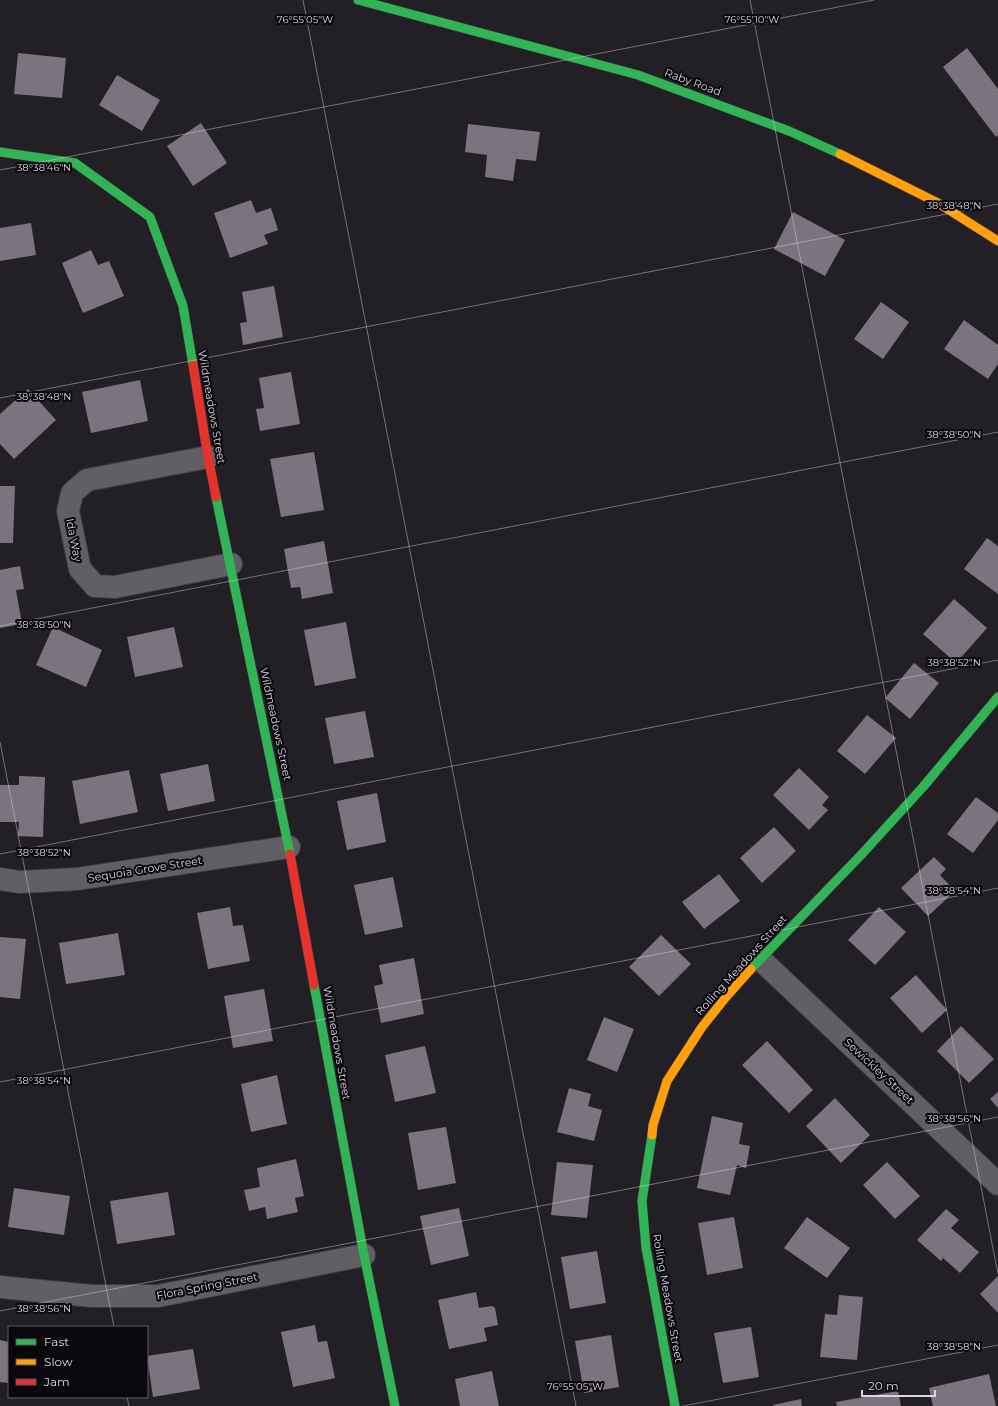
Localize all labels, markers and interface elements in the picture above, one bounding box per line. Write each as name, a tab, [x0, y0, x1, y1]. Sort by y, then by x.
text: 76°55'05"W	[277, 13, 333, 26]
text: 76°55'10"W	[725, 13, 779, 26]
street label: Raby Road	[663, 65, 723, 99]
text: 38°38'46"N	[17, 161, 71, 174]
text: 38°38'48"N	[926, 199, 982, 212]
street label: Wildmeadows Street	[195, 349, 229, 466]
text: 38°38'48"N	[16, 390, 72, 403]
text: 38°38'50"N	[927, 428, 981, 441]
street label: Ida Way	[63, 517, 85, 563]
text: 38°38'50"N	[17, 618, 71, 631]
text: 38°38'52"N	[927, 656, 981, 669]
street label: Wildmeadows Street	[257, 666, 295, 782]
text: 38°38'52"N	[17, 846, 71, 859]
street label: Sequoia Grove Street	[87, 853, 204, 885]
text: 38°38'54"N	[927, 884, 981, 897]
street label: Rolling Meadows Street	[692, 911, 790, 1018]
street label: Wildmeadows Street	[320, 985, 354, 1102]
street label: Sewickley Street	[841, 1035, 917, 1107]
text: 38°38'54"N	[17, 1074, 71, 1087]
text: 38°38'56"N	[927, 1112, 981, 1125]
street label: Rolling Meadows Street	[650, 1233, 686, 1364]
street label: Flora Spring Street	[155, 1269, 259, 1303]
text: 38°38'56"N	[17, 1302, 71, 1315]
legend	[8, 1326, 148, 1398]
text: Fast	[44, 1334, 69, 1349]
text: 38°38'58"N	[927, 1340, 981, 1353]
text: Slow	[44, 1354, 73, 1369]
scale bar	[862, 1372, 935, 1398]
text: Jam	[43, 1374, 70, 1389]
text: 20 m	[868, 1378, 899, 1393]
text: 76°55'05"W	[547, 1380, 603, 1393]

